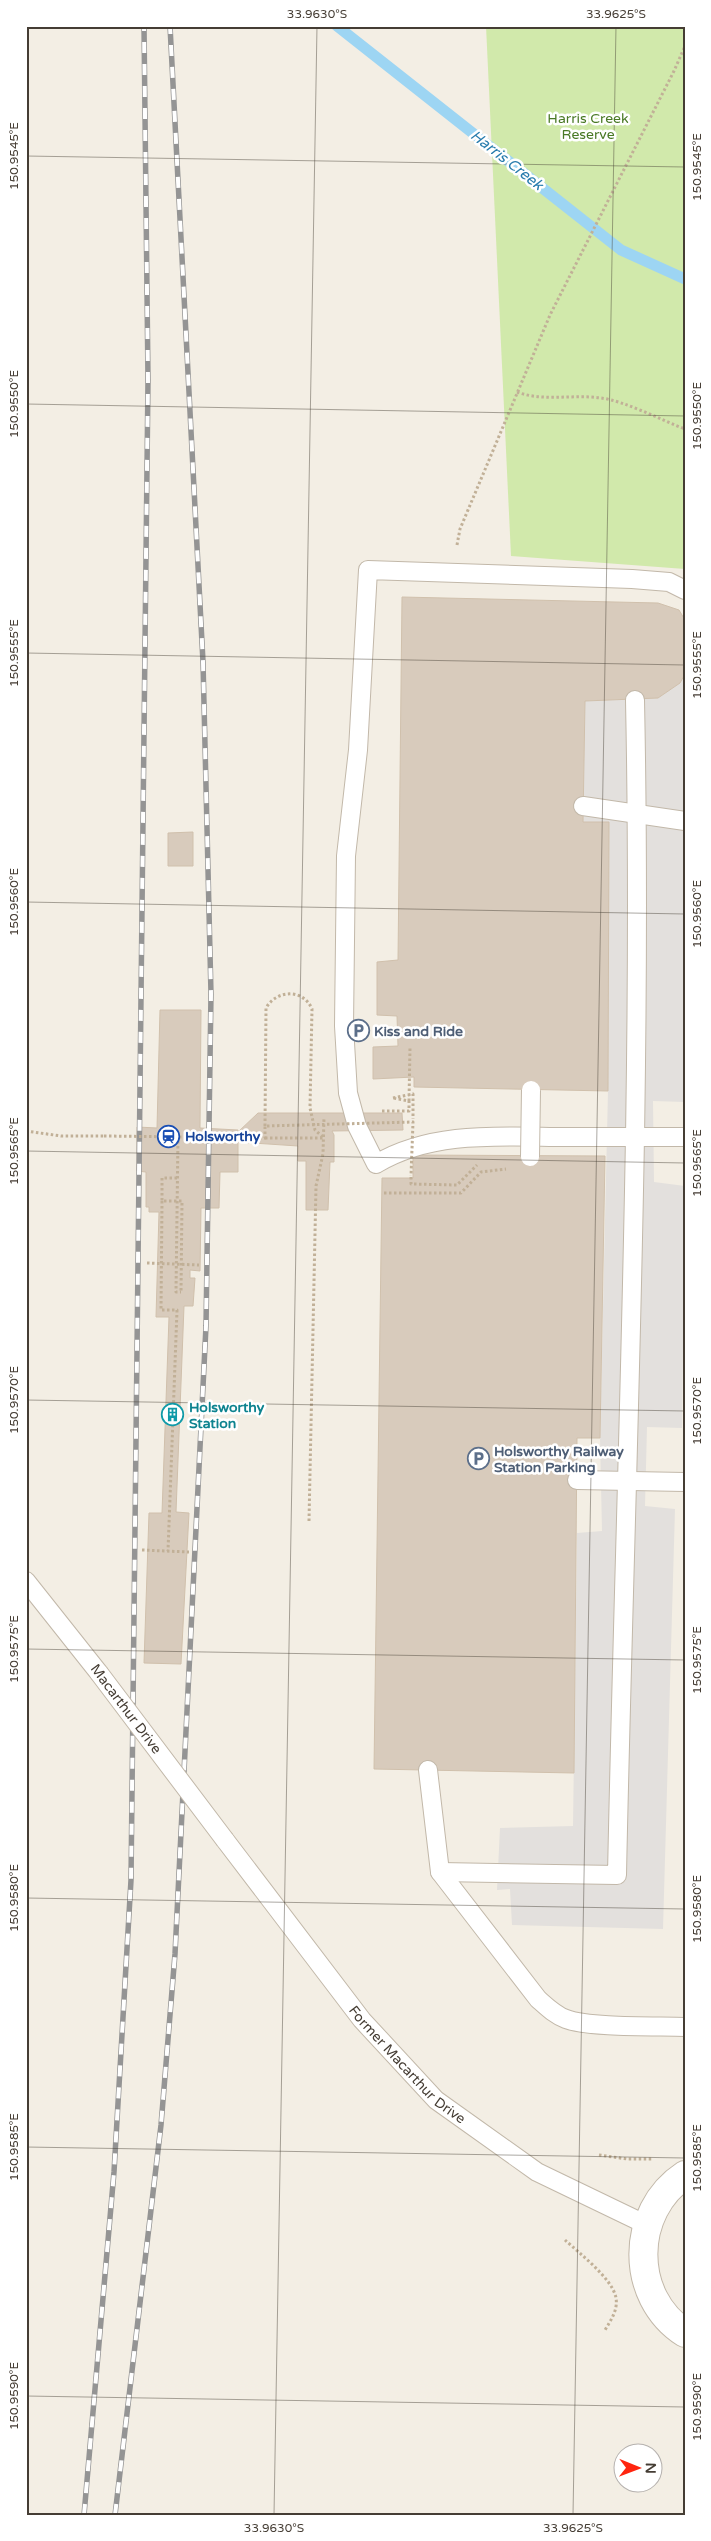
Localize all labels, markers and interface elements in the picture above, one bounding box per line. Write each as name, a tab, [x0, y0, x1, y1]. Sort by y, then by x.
text: 33.9630°S	[287, 7, 347, 21]
text: 33.9625°S	[586, 7, 646, 21]
park label: Harris Creek Reserve	[547, 110, 629, 143]
text: 150.9545°E	[7, 122, 21, 190]
water label: Harris Creek	[467, 126, 548, 195]
text: 150.9545°E	[690, 133, 704, 201]
text: 150.9550°E	[7, 370, 21, 438]
text: 150.9550°E	[690, 382, 704, 450]
text: 150.9555°E	[7, 619, 21, 687]
text: 150.9555°E	[690, 631, 704, 699]
text: 150.9560°E	[7, 868, 21, 936]
text: 150.9560°E	[690, 880, 704, 948]
parking icon: Kiss and Ride	[346, 1019, 370, 1043]
place label: Kiss and Ride	[374, 1023, 463, 1040]
text: 150.9565°E	[7, 1117, 21, 1185]
station icon: Holsworthy	[157, 1124, 181, 1148]
place label: Holsworthy	[185, 1128, 261, 1145]
text: 150.9565°E	[690, 1129, 704, 1197]
text: 150.9570°E	[7, 1366, 21, 1434]
text: 150.9570°E	[690, 1377, 704, 1445]
place label: Holsworthy Station	[189, 1399, 265, 1432]
building icon: Holsworthy Station	[161, 1403, 185, 1427]
place label: Holsworthy Railway Station Parking	[494, 1443, 624, 1476]
parking icon: Holsworthy Railway Station Parking	[466, 1447, 490, 1471]
text: 150.9575°E	[7, 1615, 21, 1683]
text: 150.9575°E	[690, 1626, 704, 1694]
street label: Macarthur Drive	[87, 1661, 165, 1757]
text: 150.9580°E	[7, 1864, 21, 1932]
text: 150.9580°E	[690, 1875, 704, 1943]
street label: Former Macarthur Drive	[346, 2002, 469, 2127]
text: 150.9585°E	[7, 2113, 21, 2181]
text: 150.9585°E	[690, 2124, 704, 2192]
text: 150.9590°E	[7, 2362, 21, 2430]
text: 150.9590°E	[690, 2373, 704, 2441]
north arrow	[614, 2444, 664, 2494]
text: N	[642, 2462, 659, 2474]
text: 33.9630°S	[244, 2521, 304, 2535]
text: 33.9625°S	[543, 2521, 603, 2535]

